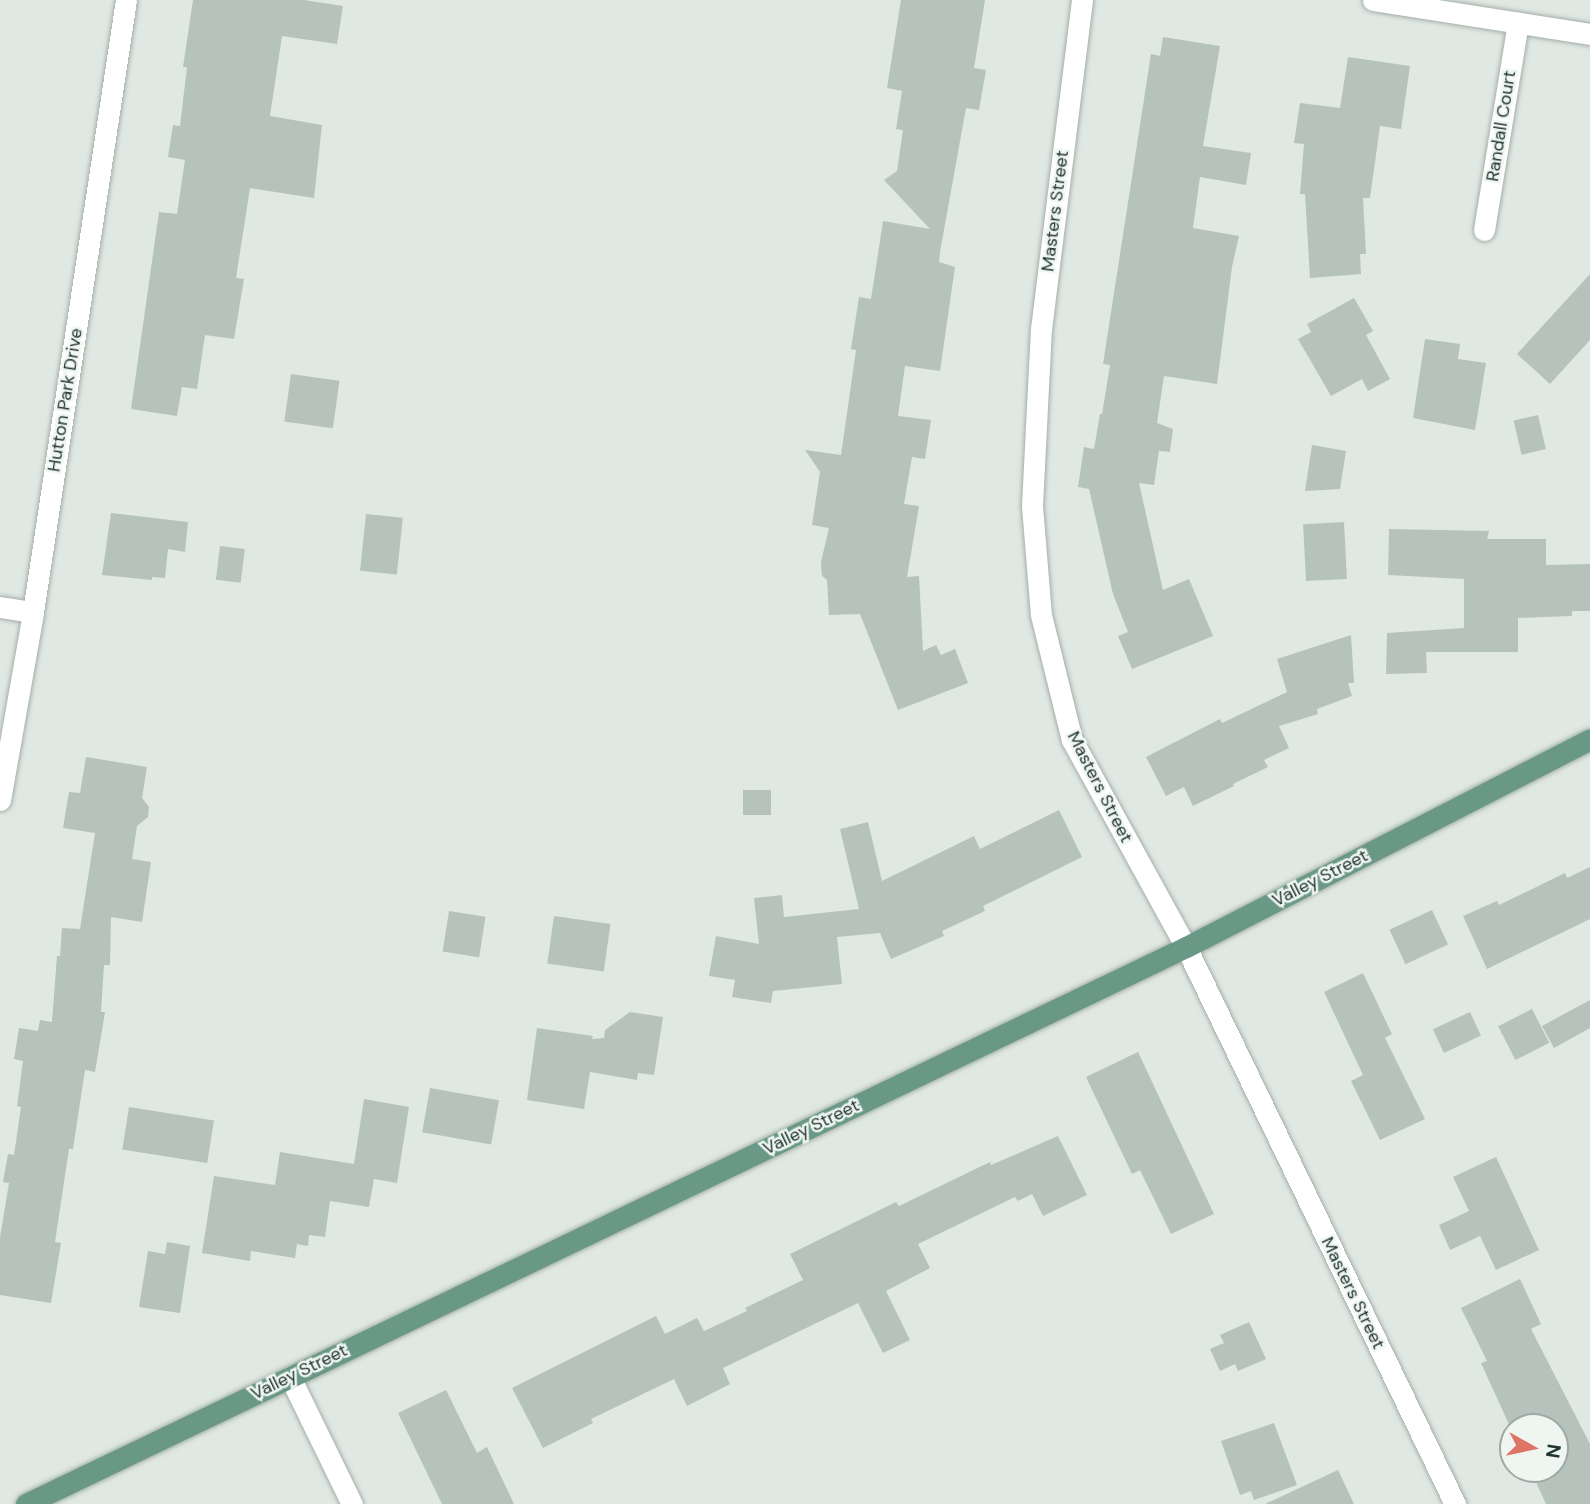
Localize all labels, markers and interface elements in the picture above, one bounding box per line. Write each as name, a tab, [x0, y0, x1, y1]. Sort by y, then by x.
street label: Randall Court	[1482, 69, 1520, 183]
street label: Masters Street	[1037, 149, 1073, 273]
street label: Hutton Park Drive	[43, 327, 87, 473]
street label: Masters Street	[1063, 728, 1137, 846]
street label: Valley Street	[1269, 845, 1371, 911]
street label: Valley Street	[759, 1094, 863, 1160]
street label: Masters Street	[1317, 1233, 1389, 1353]
street label: Valley Street	[247, 1339, 351, 1405]
north arrow	[1499, 1413, 1569, 1483]
text: N	[1540, 1442, 1567, 1460]

